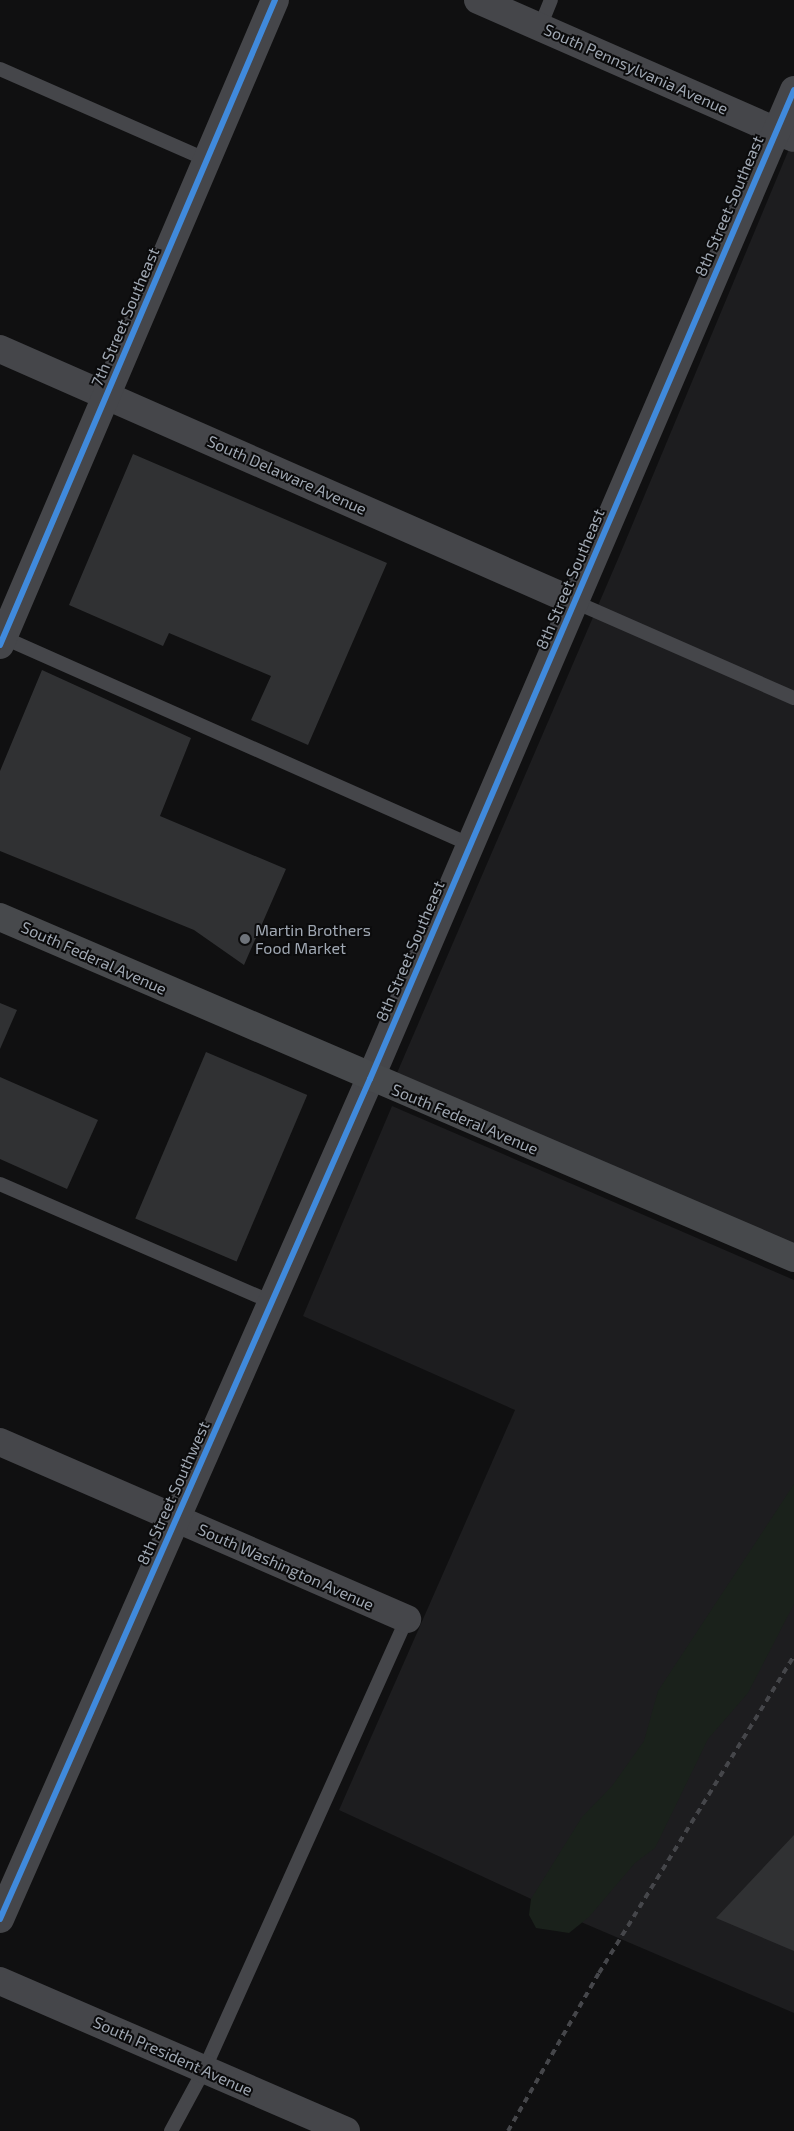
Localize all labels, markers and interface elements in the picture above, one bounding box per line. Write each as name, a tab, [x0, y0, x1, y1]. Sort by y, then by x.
street label: South Pennsylvania Avenue	[541, 20, 731, 118]
street label: 8th Street Southeast	[691, 133, 767, 279]
street label: 7th Street Southeast	[87, 245, 163, 389]
street label: South Delaware Avenue	[204, 431, 370, 519]
street label: 8th Street Southeast	[532, 506, 608, 652]
street label: 8th Street Southeast	[372, 878, 448, 1024]
street label: South Federal Avenue	[18, 917, 170, 999]
place label: Martin Brothers Food Market	[255, 920, 371, 958]
marker: Martin Brothers Food Market	[239, 933, 251, 945]
street label: South Federal Avenue	[389, 1079, 541, 1159]
street label: 8th Street Southwest	[133, 1418, 213, 1568]
street label: South Washington Avenue	[195, 1519, 377, 1615]
street label: South President Avenue	[90, 2012, 256, 2100]

